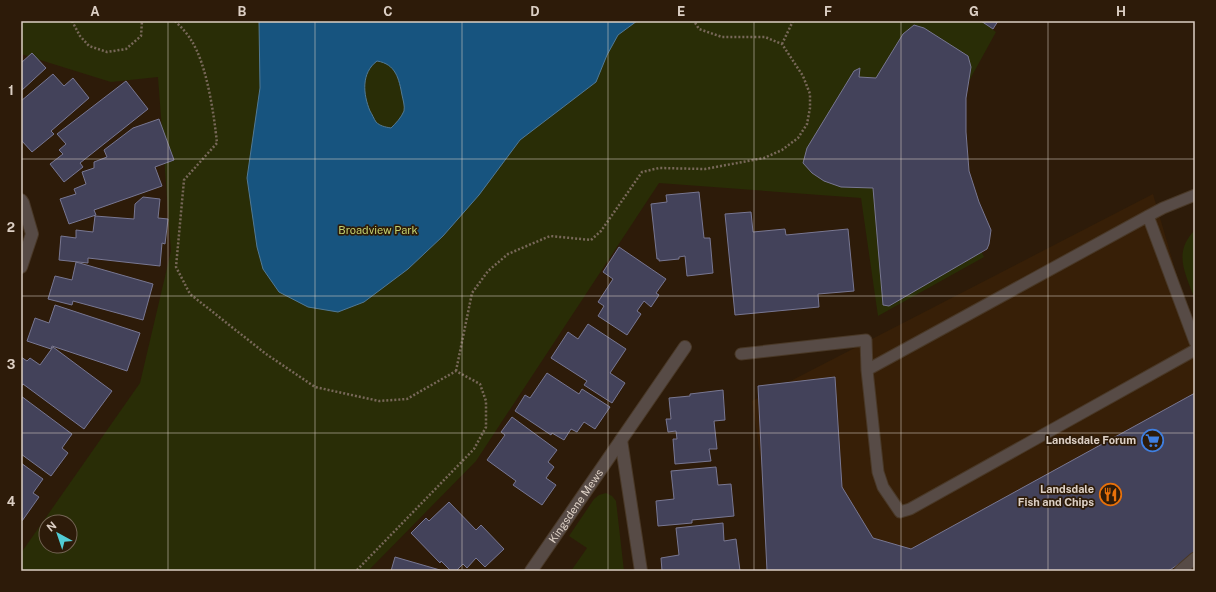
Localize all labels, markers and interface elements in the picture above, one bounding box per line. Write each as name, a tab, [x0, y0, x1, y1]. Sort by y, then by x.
text: A	[90, 4, 100, 19]
text: B	[238, 4, 247, 19]
text: C	[383, 4, 393, 19]
text: D	[530, 4, 540, 19]
text: E	[677, 4, 685, 19]
text: F	[824, 4, 832, 19]
text: G	[969, 4, 979, 19]
text: H	[1116, 4, 1126, 19]
text: 1	[8, 83, 14, 98]
text: 2	[7, 220, 15, 235]
park label: Broadview Park	[338, 224, 418, 236]
text: 3	[7, 357, 16, 372]
supermarket icon: Landsdale Forum	[1139, 427, 1165, 453]
place label: Landsdale Forum	[1046, 434, 1136, 446]
street label: Kingsdene Mews	[546, 466, 606, 545]
restaurant icon: Landsdale Fish and Chips	[1097, 482, 1123, 508]
place label: Landsdale Fish and Chips	[1018, 483, 1094, 508]
text: 4	[7, 494, 16, 509]
north arrow	[38, 514, 78, 554]
text: N	[44, 519, 59, 534]

